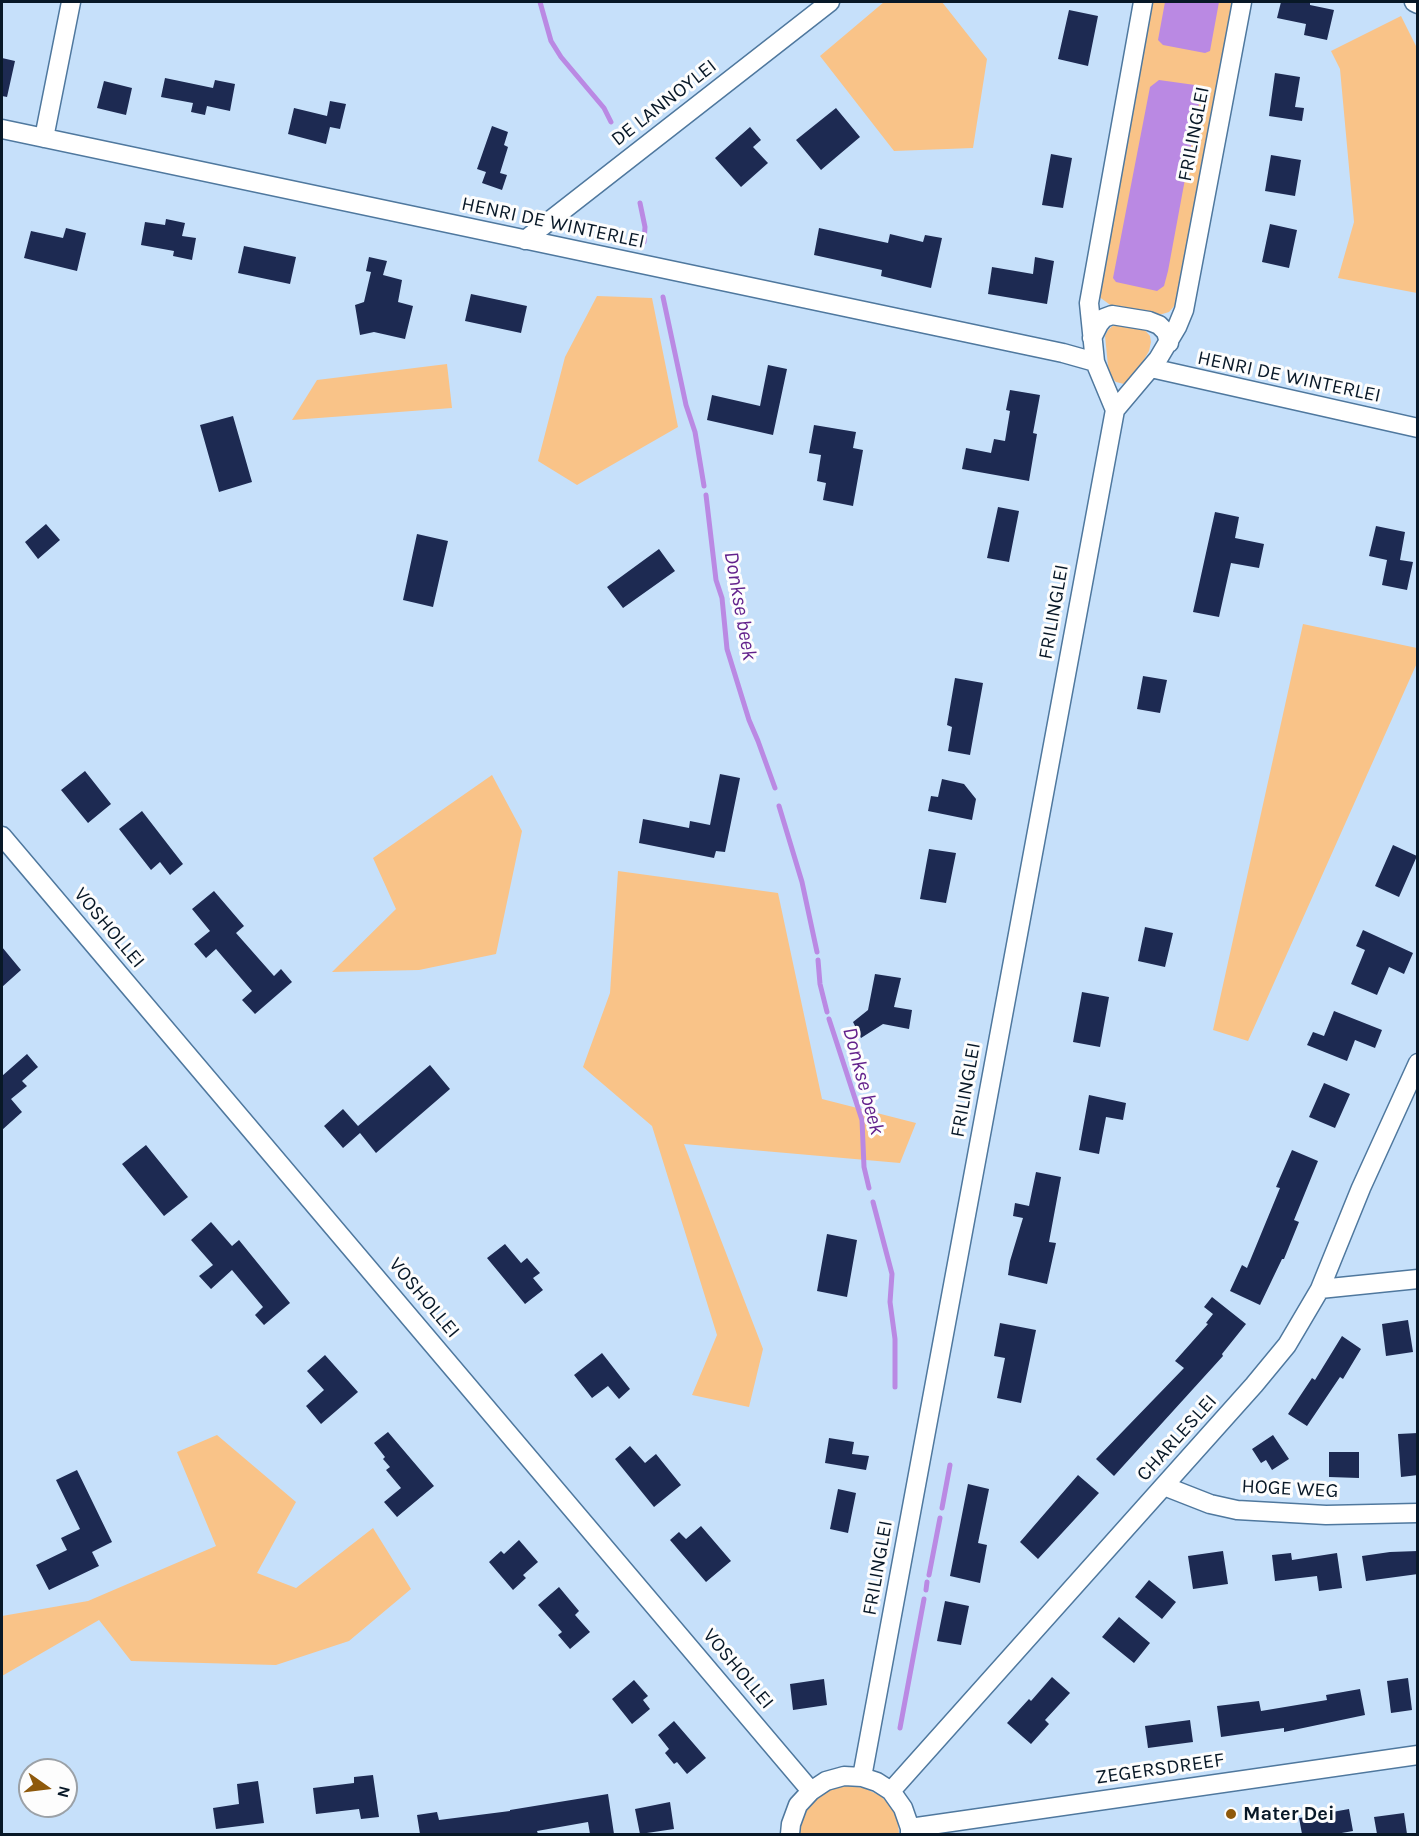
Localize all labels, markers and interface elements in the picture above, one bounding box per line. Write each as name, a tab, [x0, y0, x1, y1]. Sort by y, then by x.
street label: DE LANNOYLEI	[607, 54, 721, 152]
street label: FRILINGLEI	[1173, 85, 1215, 183]
street label: HENRI DE WINTERLEI	[459, 192, 647, 254]
street label: HENRI DE WINTERLEI	[1195, 346, 1383, 408]
water label: Donkse beek	[718, 550, 762, 662]
street label: FRILINGLEI	[1034, 563, 1074, 661]
street label: VOSHOLLEI	[68, 883, 150, 973]
water label: Donkse beek	[837, 1025, 889, 1137]
street label: FRILINGLEI	[946, 1041, 986, 1139]
street label: VOSHOLLEI	[383, 1253, 465, 1343]
street label: CHARLESLEI	[1132, 1390, 1222, 1486]
street label: HOGE WEG	[1241, 1474, 1339, 1504]
street label: FRILINGLEI	[858, 1519, 898, 1617]
street label: VOSHOLLEI	[697, 1624, 779, 1714]
street label: ZEGERSDREEF	[1094, 1748, 1226, 1790]
north arrow	[18, 1758, 78, 1818]
text: N	[53, 1784, 75, 1800]
place label: Mater Dei	[1243, 1802, 1334, 1826]
marker: Mater Dei	[1224, 1807, 1238, 1821]

